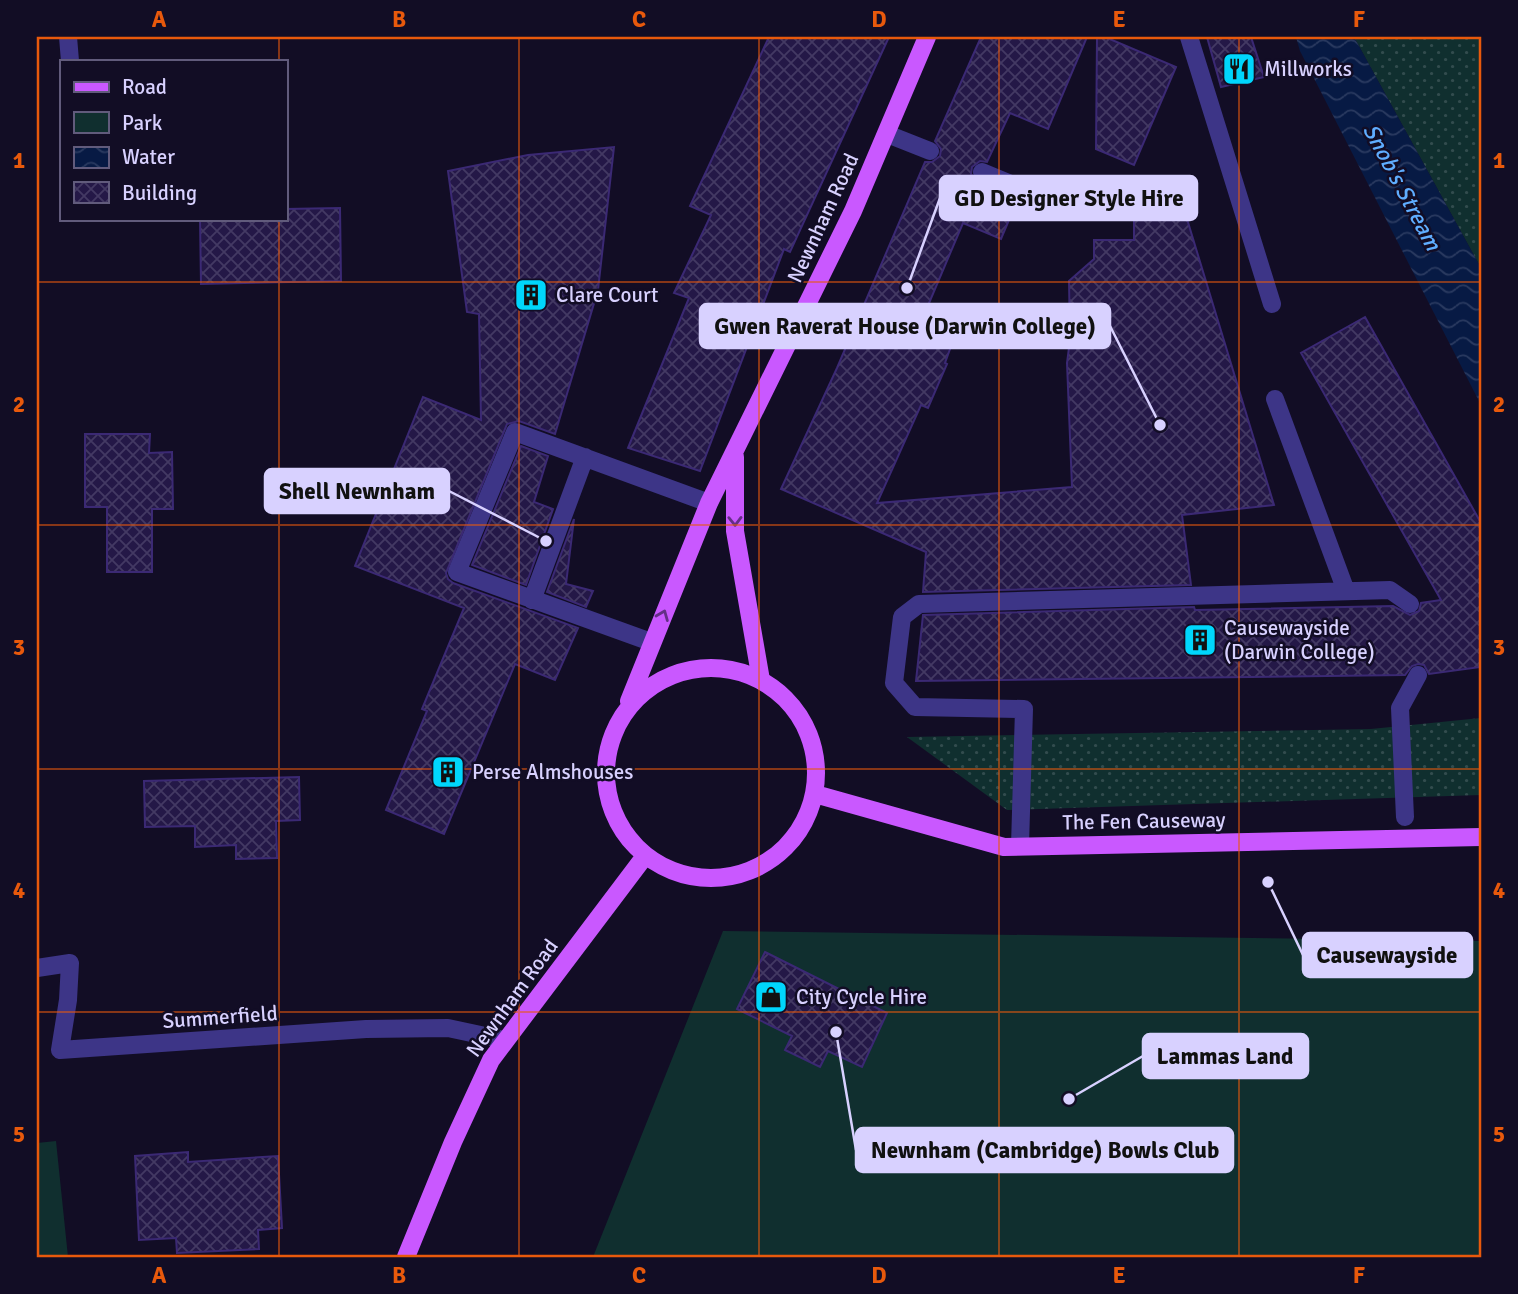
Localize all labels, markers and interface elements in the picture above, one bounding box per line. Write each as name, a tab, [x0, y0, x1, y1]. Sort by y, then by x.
text: A	[152, 5, 167, 34]
text: B	[392, 5, 406, 34]
text: C	[632, 5, 646, 34]
text: D	[871, 5, 887, 34]
text: E	[1112, 5, 1126, 34]
text: F	[1353, 5, 1365, 34]
restaurant icon: Millworks	[1220, 50, 1258, 88]
place label: Millworks	[1264, 56, 1352, 82]
legend	[60, 60, 287, 220]
text: Road	[122, 74, 167, 100]
text: Park	[122, 110, 163, 136]
water label: Snob's Stream	[1356, 119, 1448, 256]
text: Water	[122, 144, 175, 170]
text: 1	[13, 146, 25, 175]
text: 1	[1493, 146, 1505, 175]
street label: Newnham Road	[782, 149, 864, 287]
callout: GD Designer Style Hire	[940, 176, 1197, 220]
text: Building	[122, 180, 197, 206]
text: GD Designer Style Hire	[954, 184, 1184, 213]
building icon: Clare Court	[512, 276, 550, 314]
place label: Clare Court	[556, 282, 658, 308]
callout: Gwen Raverat House (Darwin College)	[700, 304, 1110, 348]
text: Gwen Raverat House (Darwin College)	[714, 312, 1096, 341]
text: 2	[13, 390, 25, 419]
text: 2	[1493, 390, 1505, 419]
callout: Shell Newnham	[265, 469, 449, 513]
text: Shell Newnham	[279, 477, 435, 506]
one-way arrow	[727, 517, 743, 527]
one-way arrow	[654, 610, 668, 622]
place label: Causewayside (Darwin College)	[1224, 615, 1375, 665]
building icon: Causewayside (Darwin College)	[1181, 621, 1219, 659]
text: 3	[13, 633, 25, 662]
text: 3	[1493, 633, 1505, 662]
building icon: Perse Almshouses	[429, 753, 467, 791]
place label: Perse Almshouses	[472, 759, 633, 785]
street label: The Fen Causeway	[1062, 807, 1226, 835]
text: 4	[13, 876, 25, 905]
text: 4	[1493, 876, 1505, 905]
callout: Causewayside	[1303, 933, 1472, 977]
street label: Newnham Road	[460, 934, 564, 1062]
text: Causewayside	[1316, 941, 1458, 970]
shop icon: City Cycle Hire	[752, 978, 790, 1016]
place label: City Cycle Hire	[796, 984, 927, 1010]
street label: Summerfield	[162, 1000, 278, 1034]
callout: Lammas Land	[1143, 1034, 1308, 1078]
text: Lammas Land	[1157, 1042, 1293, 1071]
text: 5	[13, 1120, 25, 1149]
text: 5	[1493, 1120, 1505, 1149]
callout: Newnham (Cambridge) Bowls Club	[856, 1128, 1233, 1172]
text: Newnham (Cambridge) Bowls Club	[871, 1136, 1219, 1165]
text: A	[152, 1261, 167, 1290]
text: B	[392, 1261, 406, 1290]
text: C	[632, 1261, 646, 1290]
text: D	[871, 1261, 887, 1290]
text: E	[1112, 1261, 1126, 1290]
text: F	[1353, 1261, 1365, 1290]

